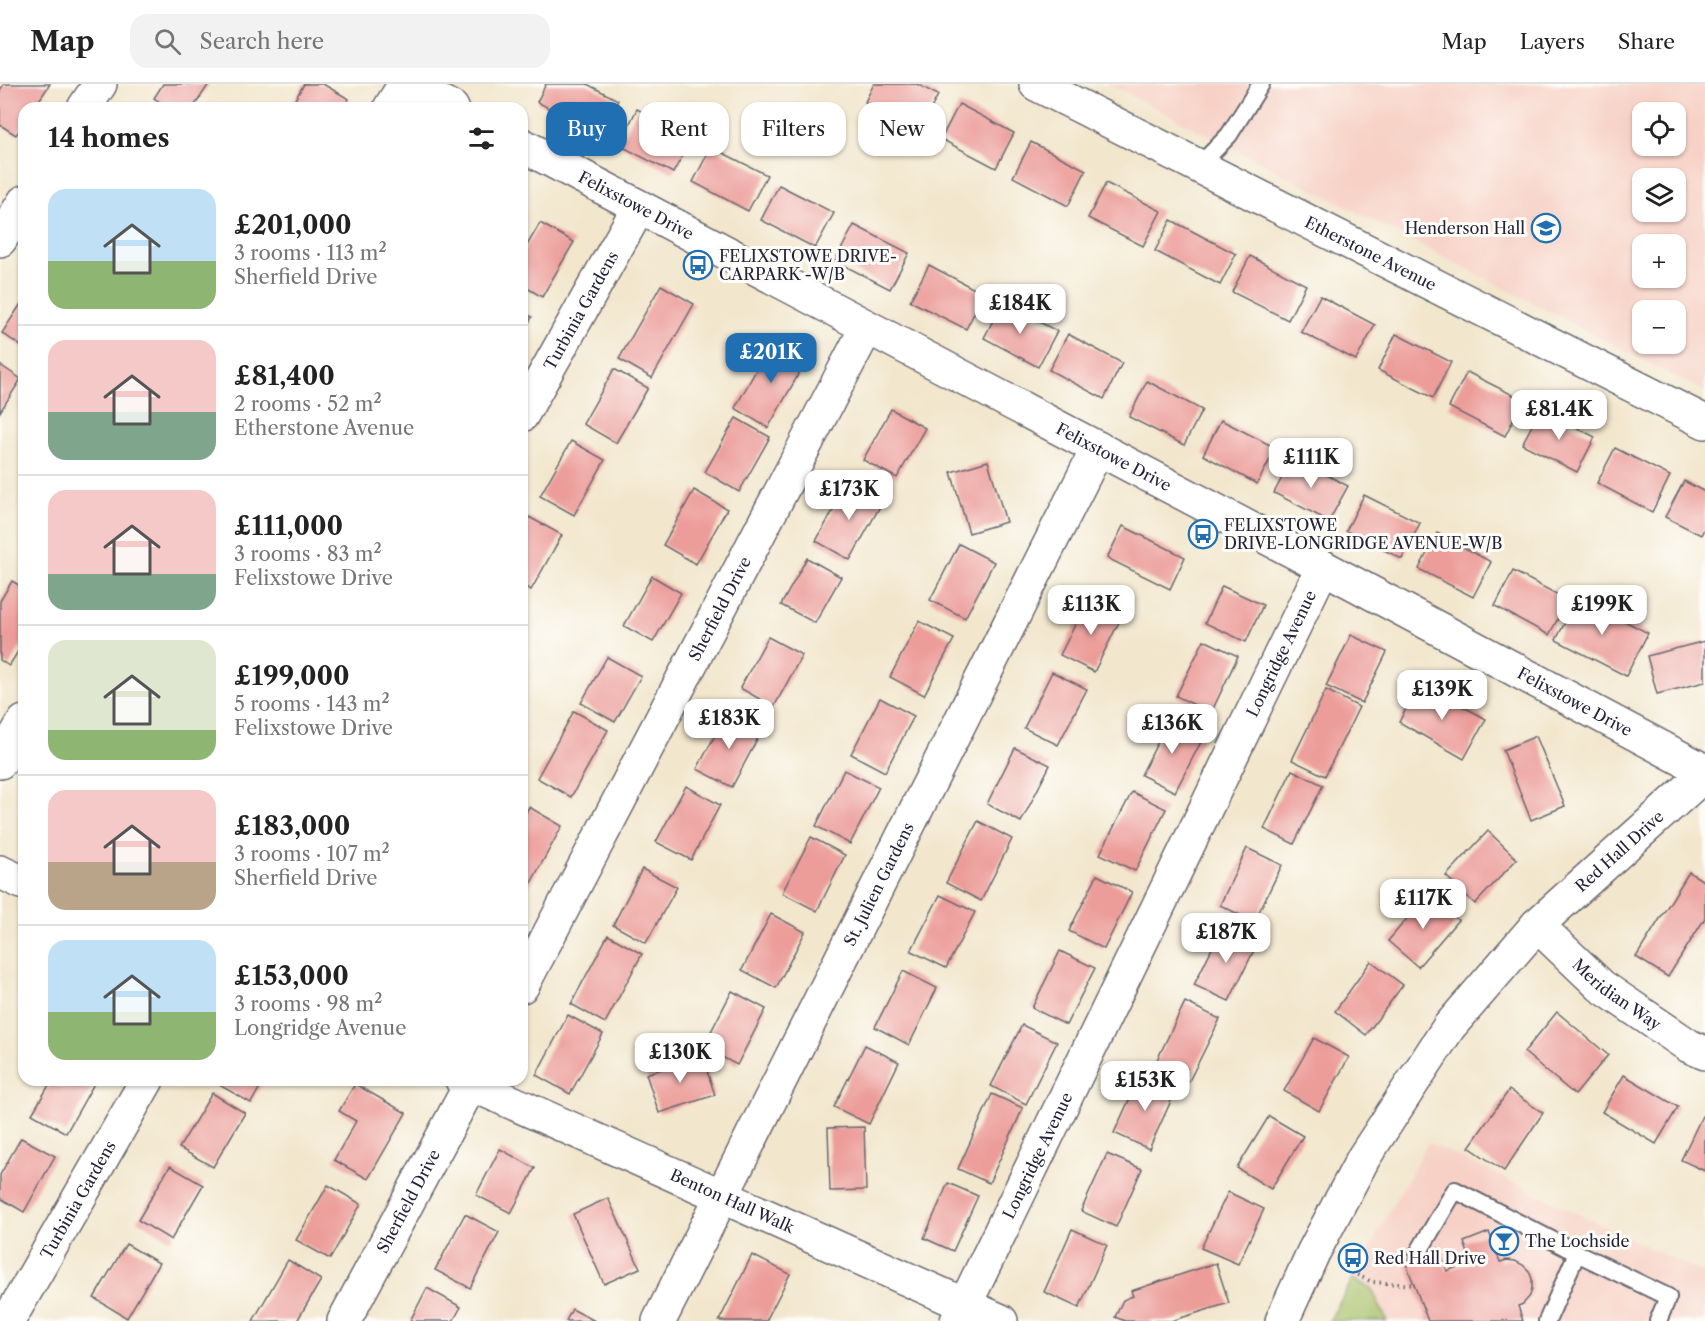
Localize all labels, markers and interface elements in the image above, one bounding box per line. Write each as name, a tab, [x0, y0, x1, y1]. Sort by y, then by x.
search box	[130, 14, 550, 68]
text: Map	[30, 24, 94, 58]
icon: search	[151, 25, 184, 58]
text: Search here	[199, 28, 324, 55]
text: Map	[1442, 29, 1487, 54]
text: Layers	[1520, 29, 1585, 54]
text: Share	[1618, 29, 1675, 54]
chip: Buy	[546, 102, 627, 156]
chip: Rent	[639, 102, 729, 156]
chip: Filters	[741, 102, 846, 156]
chip: New	[858, 102, 946, 156]
map controls	[1632, 102, 1686, 354]
button: locate	[1632, 102, 1686, 156]
text: 14 homes	[48, 122, 170, 154]
icon: filters	[465, 122, 498, 155]
street label: Felixstowe Drive	[575, 167, 697, 244]
button: layers	[1632, 168, 1686, 222]
text: £201,000	[234, 209, 352, 241]
street label: Etherstone Avenue	[1302, 212, 1440, 295]
school or university icon: Henderson Hall	[1530, 212, 1562, 244]
icon: home	[96, 213, 168, 285]
place label: Henderson Hall	[1405, 218, 1525, 238]
button: +	[1632, 234, 1686, 288]
text: 3 rooms · 113 m²	[234, 241, 387, 265]
place label: FELIXSTOWE DRIVE- CARPARK -W/B	[719, 246, 897, 284]
street label: Turbinia Gardens	[539, 247, 622, 374]
bus stop icon: FELIXSTOWE DRIVE- CARPARK -W/B	[682, 249, 714, 281]
text: Sherfield Drive	[234, 265, 377, 289]
pin: £184K	[978, 284, 1062, 335]
text: £184K	[989, 291, 1051, 315]
button: −	[1632, 300, 1686, 354]
pin: £201K	[729, 333, 813, 384]
text: £201K	[740, 340, 802, 364]
text: £81,400	[234, 360, 335, 392]
icon: home	[96, 364, 168, 436]
pin: £81.4K	[1510, 390, 1608, 441]
text: 2 rooms · 52 m²	[234, 392, 382, 416]
text: £81.4K	[1525, 397, 1593, 421]
text: Etherstone Avenue	[234, 416, 414, 440]
street label: Felixstowe Drive	[1053, 418, 1175, 495]
pin: £111K	[1269, 438, 1353, 489]
text: £111K	[1283, 445, 1339, 469]
pin: £173K	[807, 470, 891, 521]
text: £173K	[819, 477, 879, 501]
text: £111,000	[234, 510, 343, 542]
icon: home	[96, 514, 168, 586]
place label: FELIXSTOWE DRIVE-LONGRIDGE AVENUE-W/B	[1224, 515, 1502, 553]
bus stop icon: FELIXSTOWE DRIVE-LONGRIDGE AVENUE-W/B	[1187, 518, 1219, 550]
text: 3 rooms · 83 m²	[234, 542, 382, 566]
street label: Sherfield Drive	[684, 553, 755, 664]
text: Felixstowe Drive	[234, 566, 393, 590]
pin: £113K	[1049, 585, 1133, 636]
pin: £199K	[1560, 585, 1644, 636]
street label: Longridge Avenue	[1242, 587, 1320, 720]
text: £113K	[1062, 592, 1120, 616]
text: £199K	[1571, 592, 1633, 616]
text: £199,000	[234, 660, 350, 692]
street label: Felixstowe Drive	[1514, 663, 1636, 740]
icon: home	[96, 664, 168, 736]
pin: £139K	[1400, 670, 1484, 721]
text: £139K	[1411, 677, 1473, 701]
text: 5 rooms · 143 m²	[234, 692, 390, 716]
pin: £183K	[687, 699, 771, 750]
pin: £136K	[1130, 704, 1214, 755]
text: £183K	[698, 706, 760, 730]
text: £136K	[1141, 711, 1203, 735]
text: Felixstowe Drive	[234, 716, 393, 740]
street label: Red Hall Drive	[1571, 806, 1668, 896]
text: £183,000	[234, 810, 350, 842]
icon: home	[96, 814, 168, 886]
street label: St. Julien Gardens	[839, 819, 918, 949]
text: 3 rooms · 107 m²	[234, 842, 390, 866]
text: Sherfield Drive	[234, 866, 377, 890]
pin: £117K	[1381, 879, 1465, 930]
text: £117K	[1394, 886, 1452, 910]
pin: £187K	[1184, 913, 1268, 964]
text: £187K	[1195, 920, 1257, 944]
street label: Meridian Way	[1568, 954, 1666, 1035]
text: £153,000	[234, 960, 349, 992]
icon: home	[96, 964, 168, 1036]
text: 3 rooms · 98 m²	[234, 992, 382, 1016]
text: Longridge Avenue	[234, 1016, 406, 1040]
pin: £130K	[638, 1033, 722, 1084]
text: £130K	[649, 1040, 711, 1064]
pin: £153K	[1103, 1061, 1187, 1112]
text: £153K	[1115, 1068, 1175, 1092]
street label: Longridge Avenue	[998, 1089, 1077, 1222]
street label: Turbinia Gardens	[36, 1137, 120, 1263]
street label: Sherfield Drive	[372, 1146, 444, 1256]
street label: Benton Hall Walk	[667, 1164, 798, 1238]
bar icon: The Lochside	[1488, 1225, 1520, 1257]
place label: The Lochside	[1525, 1231, 1630, 1251]
bus stop icon: Red Hall Drive	[1337, 1242, 1369, 1274]
place label: Red Hall Drive	[1374, 1248, 1486, 1268]

